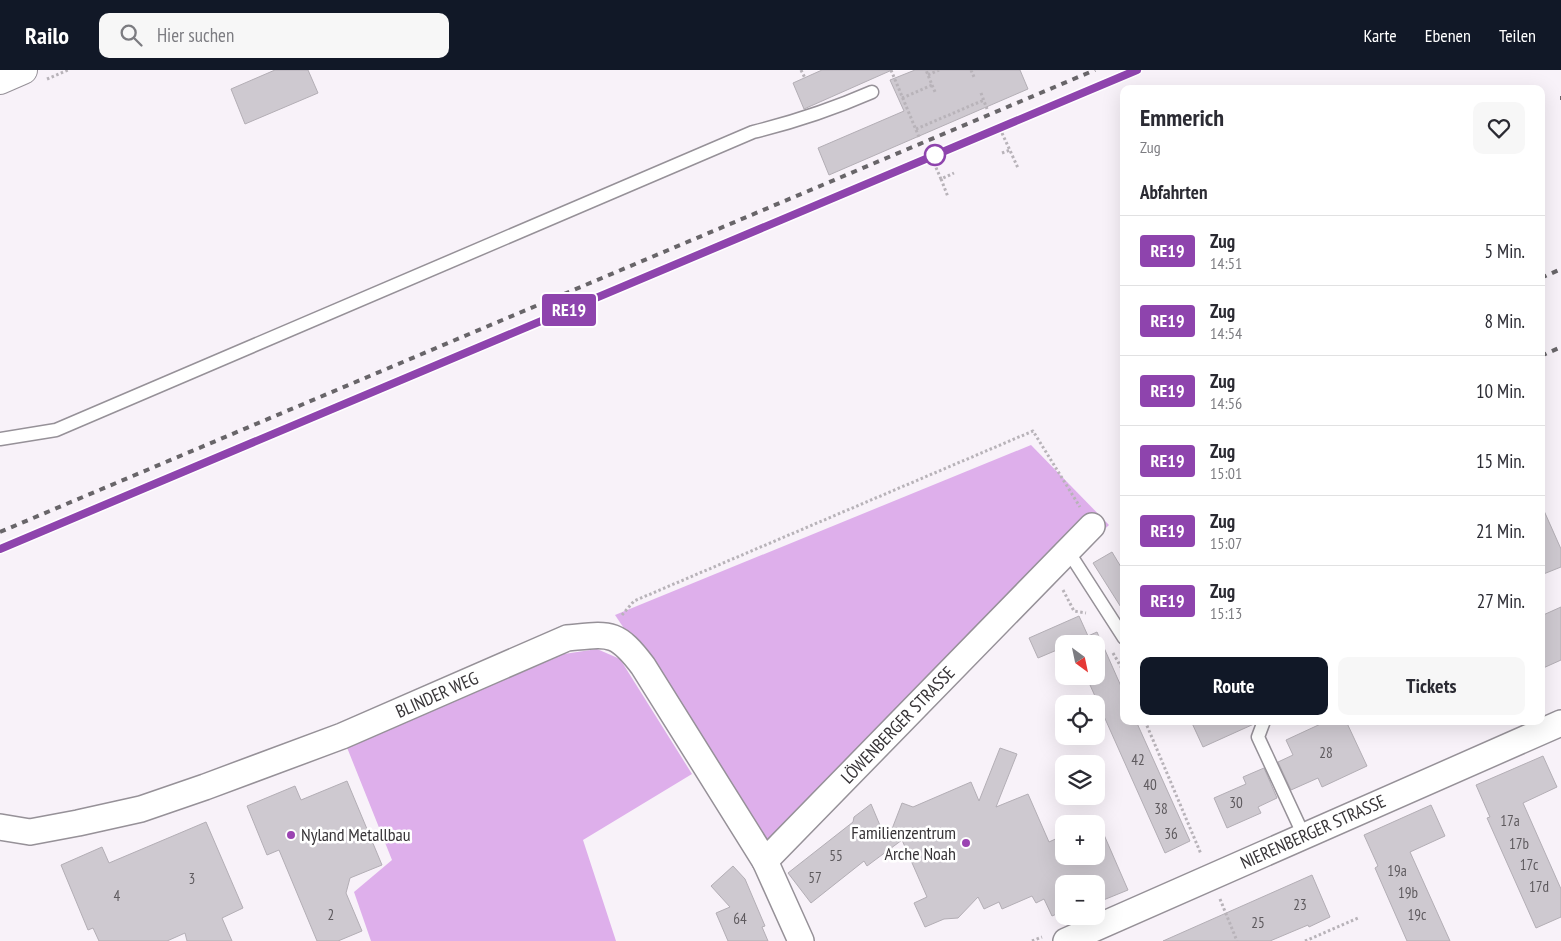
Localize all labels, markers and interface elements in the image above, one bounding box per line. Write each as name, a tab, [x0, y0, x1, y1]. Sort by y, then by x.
search box	[99, 13, 449, 58]
text: Railo	[25, 20, 69, 51]
icon: search	[117, 21, 145, 49]
text: Hier suchen	[157, 23, 234, 47]
text: Karte	[1363, 24, 1397, 47]
text: Ebenen	[1425, 24, 1471, 47]
text: Teilen	[1499, 24, 1536, 47]
text: Emmerich	[1140, 102, 1224, 133]
button: heart	[1473, 102, 1525, 154]
text: Zug	[1140, 137, 1161, 157]
unlabelled marker	[924, 144, 946, 166]
text: Abfahrten	[1140, 180, 1207, 204]
text: Zug	[1210, 229, 1235, 253]
text: RE19	[1150, 239, 1185, 262]
text: 5 Min.	[1484, 239, 1525, 263]
text: 14:51	[1210, 253, 1242, 273]
line badge: RE19	[534, 294, 604, 326]
text: RE19	[552, 298, 586, 321]
text: Zug	[1210, 299, 1235, 323]
text: RE19	[1150, 309, 1185, 332]
text: 8 Min.	[1484, 309, 1525, 333]
text: 14:54	[1210, 323, 1242, 343]
text: Zug	[1210, 369, 1235, 393]
text: RE19	[1150, 379, 1185, 402]
text: 10 Min.	[1476, 379, 1525, 403]
text: 14:56	[1210, 393, 1242, 413]
text: Zug	[1210, 439, 1235, 463]
text: RE19	[1150, 449, 1185, 472]
text: 15 Min.	[1476, 449, 1525, 473]
text: 15:01	[1210, 463, 1242, 483]
text: Zug	[1210, 509, 1235, 533]
text: RE19	[1150, 519, 1185, 542]
text: 21 Min.	[1476, 519, 1525, 543]
text: 15:07	[1210, 533, 1242, 553]
text: Zug	[1210, 579, 1235, 603]
text: RE19	[1150, 589, 1185, 612]
text: 27 Min.	[1477, 589, 1525, 613]
text: 15:13	[1210, 603, 1242, 623]
north arrow	[1055, 635, 1105, 685]
map controls	[1055, 635, 1105, 925]
button: Route	[1140, 657, 1328, 715]
button: Tickets	[1338, 657, 1525, 715]
street label: LÖWENBERGER STRASSE	[836, 661, 960, 788]
street label: BLINDER WEG	[392, 666, 482, 723]
button: locate	[1055, 695, 1105, 745]
house number: 28	[1319, 743, 1333, 762]
house number: 42	[1131, 750, 1145, 769]
button: layers	[1055, 755, 1105, 805]
house number: 40	[1143, 775, 1157, 794]
street label: NIERENBERGER STRASSE	[1237, 789, 1389, 874]
house number: 30	[1229, 793, 1243, 812]
house number: 38	[1154, 799, 1168, 818]
house number: 17a	[1500, 811, 1520, 830]
button: +	[1055, 815, 1105, 865]
place label: Familienzentrum Arche Noah	[851, 821, 956, 865]
place label: Nyland Metallbau	[301, 823, 411, 846]
house number: 36	[1164, 824, 1178, 843]
marker: Nyland Metallbau	[285, 829, 297, 841]
house number: 17b	[1509, 834, 1529, 853]
marker: Familienzentrum Arche Noah	[960, 837, 972, 849]
house number: 55	[829, 846, 843, 865]
house number: 17c	[1520, 855, 1539, 874]
house number: 19a	[1387, 861, 1407, 880]
house number: 57	[808, 868, 822, 887]
house number: 3	[189, 869, 195, 888]
button: −	[1055, 875, 1105, 925]
house number: 17d	[1529, 877, 1549, 896]
house number: 19b	[1398, 883, 1418, 902]
house number: 4	[114, 886, 121, 905]
house number: 23	[1293, 895, 1307, 914]
house number: 2	[328, 905, 334, 924]
house number: 19c	[1408, 905, 1427, 924]
house number: 64	[733, 909, 747, 928]
house number: 25	[1251, 913, 1265, 932]

